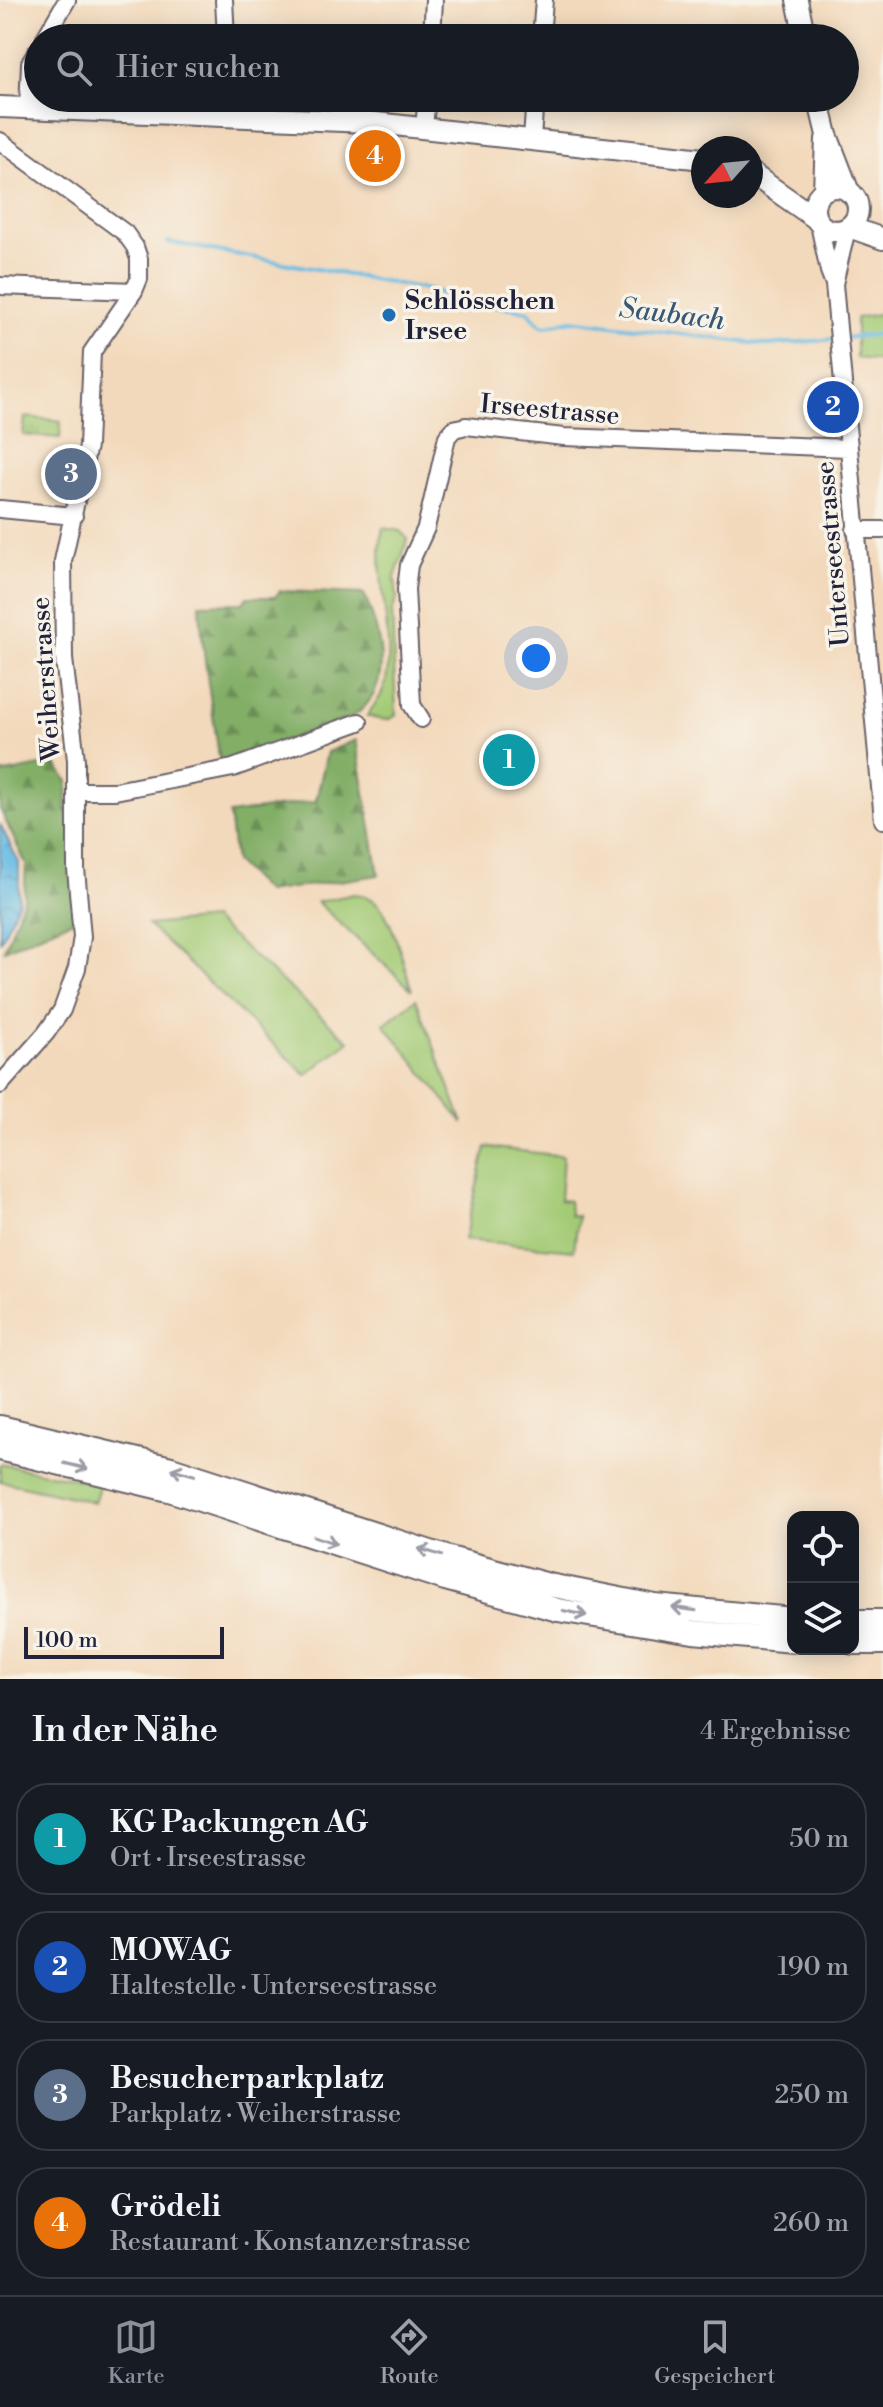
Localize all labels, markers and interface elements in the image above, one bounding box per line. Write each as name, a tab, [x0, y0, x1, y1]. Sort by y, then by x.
search box	[24, 24, 859, 112]
icon: search	[52, 46, 96, 90]
text: Hier suchen	[116, 49, 280, 87]
pin: 4	[349, 126, 401, 186]
north arrow	[691, 136, 763, 208]
place label: Schlösschen Irsee	[405, 285, 555, 347]
water label: Saubach	[617, 291, 727, 338]
marker: Schlösschen Irsee	[380, 306, 398, 324]
pin: 2	[807, 377, 859, 437]
street label: Irseestrasse	[479, 388, 621, 432]
pin: 3	[45, 444, 97, 504]
street label: Unterseestrasse	[809, 460, 857, 648]
street label: Weiherstrasse	[24, 596, 68, 763]
your location	[516, 638, 556, 678]
pin: 1	[483, 730, 535, 790]
one-way arrow	[63, 1459, 89, 1474]
one-way arrow	[171, 1464, 196, 1478]
map controls	[787, 1511, 859, 1655]
button: locate	[787, 1511, 859, 1583]
one-way arrow	[312, 1534, 337, 1549]
one-way arrow	[418, 1544, 444, 1559]
button: layers	[787, 1583, 859, 1655]
one-way arrow	[671, 1602, 697, 1617]
one-way arrow	[561, 1606, 587, 1621]
scale bar	[24, 1623, 224, 1659]
text: 100 m	[36, 1627, 98, 1654]
text: In der Nähe	[32, 1710, 218, 1752]
text: 4 Ergebnisse	[700, 1715, 851, 1747]
text: KG Packungen AG	[110, 1804, 368, 1842]
text: 1	[54, 1823, 66, 1855]
text: 50 m	[789, 1823, 849, 1855]
text: Ort · Irseestrasse	[110, 1842, 306, 1874]
text: MOWAG	[110, 1932, 232, 1970]
text: 2	[52, 1951, 68, 1983]
text: 190 m	[778, 1951, 849, 1983]
text: Haltestelle · Unterseestrasse	[110, 1970, 437, 2002]
text: Besucherparkplatz	[110, 2060, 384, 2098]
text: 3	[52, 2079, 68, 2111]
text: 250 m	[774, 2079, 849, 2111]
text: Parkplatz · Weiherstrasse	[110, 2098, 401, 2130]
text: Grödeli	[110, 2188, 221, 2226]
text: 4	[51, 2207, 69, 2239]
text: 260 m	[773, 2207, 849, 2239]
text: Restaurant · Konstanzerstrasse	[110, 2226, 471, 2258]
tab: Karte	[108, 2315, 165, 2390]
tab: Route	[380, 2315, 439, 2390]
tab: Gespeichert	[654, 2315, 775, 2390]

